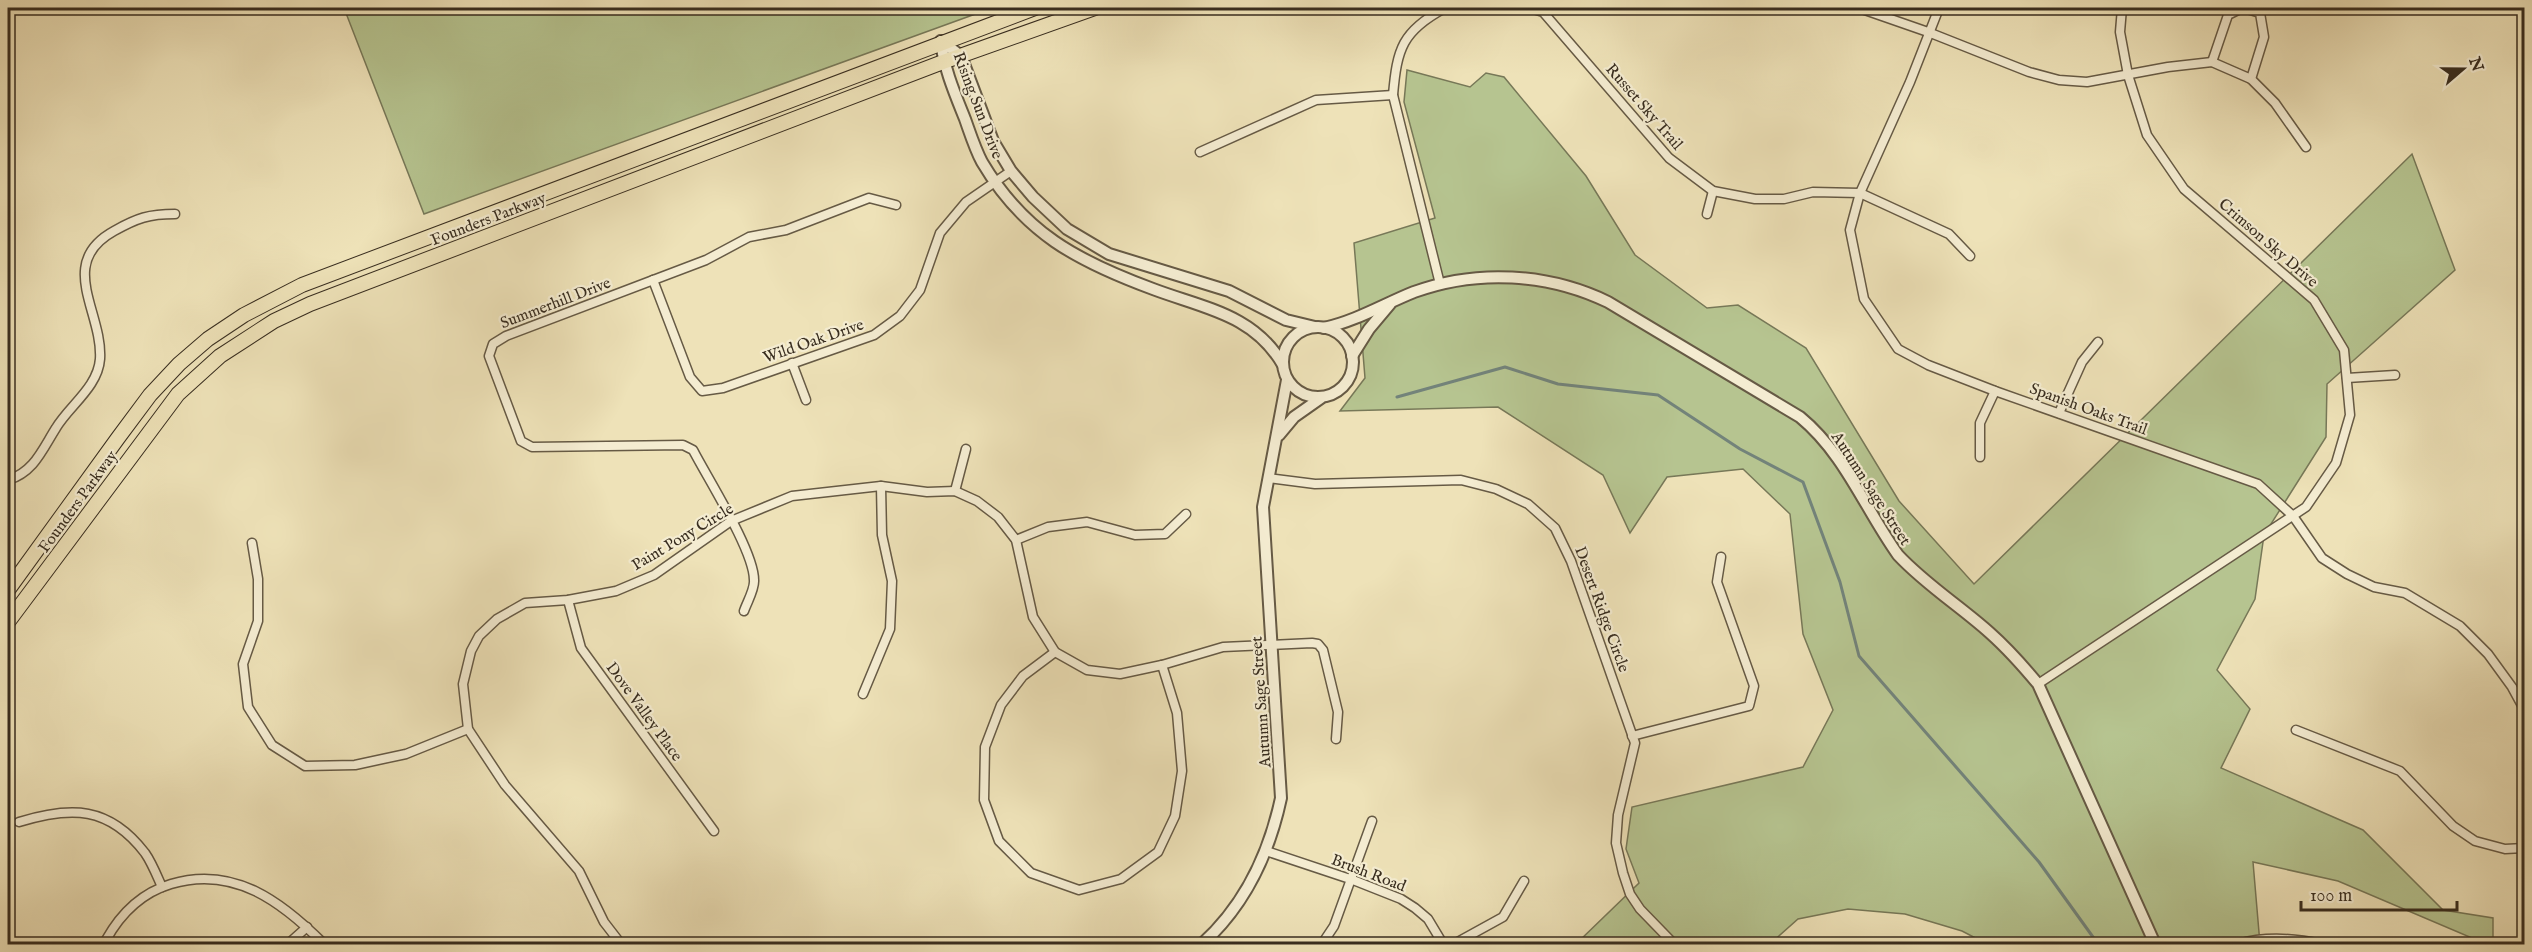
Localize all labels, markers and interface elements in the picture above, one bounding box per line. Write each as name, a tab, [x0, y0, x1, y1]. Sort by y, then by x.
north arrow	[2433, 39, 2493, 99]
street label: Rising Sun Drive	[948, 49, 1007, 162]
text: N	[2463, 54, 2487, 75]
street label: Russet Sky Trail	[1601, 60, 1687, 155]
street label: Founders Parkway	[428, 189, 549, 251]
street label: Crimson Sky Drive	[2214, 195, 2322, 292]
street label: Summerhill Drive	[498, 274, 614, 334]
street label: Wild Oak Drive	[761, 315, 867, 368]
street label: Spanish Oaks Trail	[2027, 379, 2151, 441]
street label: Autumn Sage Street	[1826, 428, 1915, 550]
street label: Founders Parkway	[35, 447, 123, 557]
street label: Paint Pony Circle	[629, 499, 738, 576]
street label: Desert Ridge Circle	[1569, 544, 1633, 675]
street label: Autumn Sage Street	[1247, 635, 1277, 769]
street label: Dove Valley Place	[601, 659, 686, 766]
street label: Brush Road	[1328, 850, 1409, 897]
scale bar	[2301, 874, 2457, 912]
text: 100 m	[2310, 885, 2352, 908]

